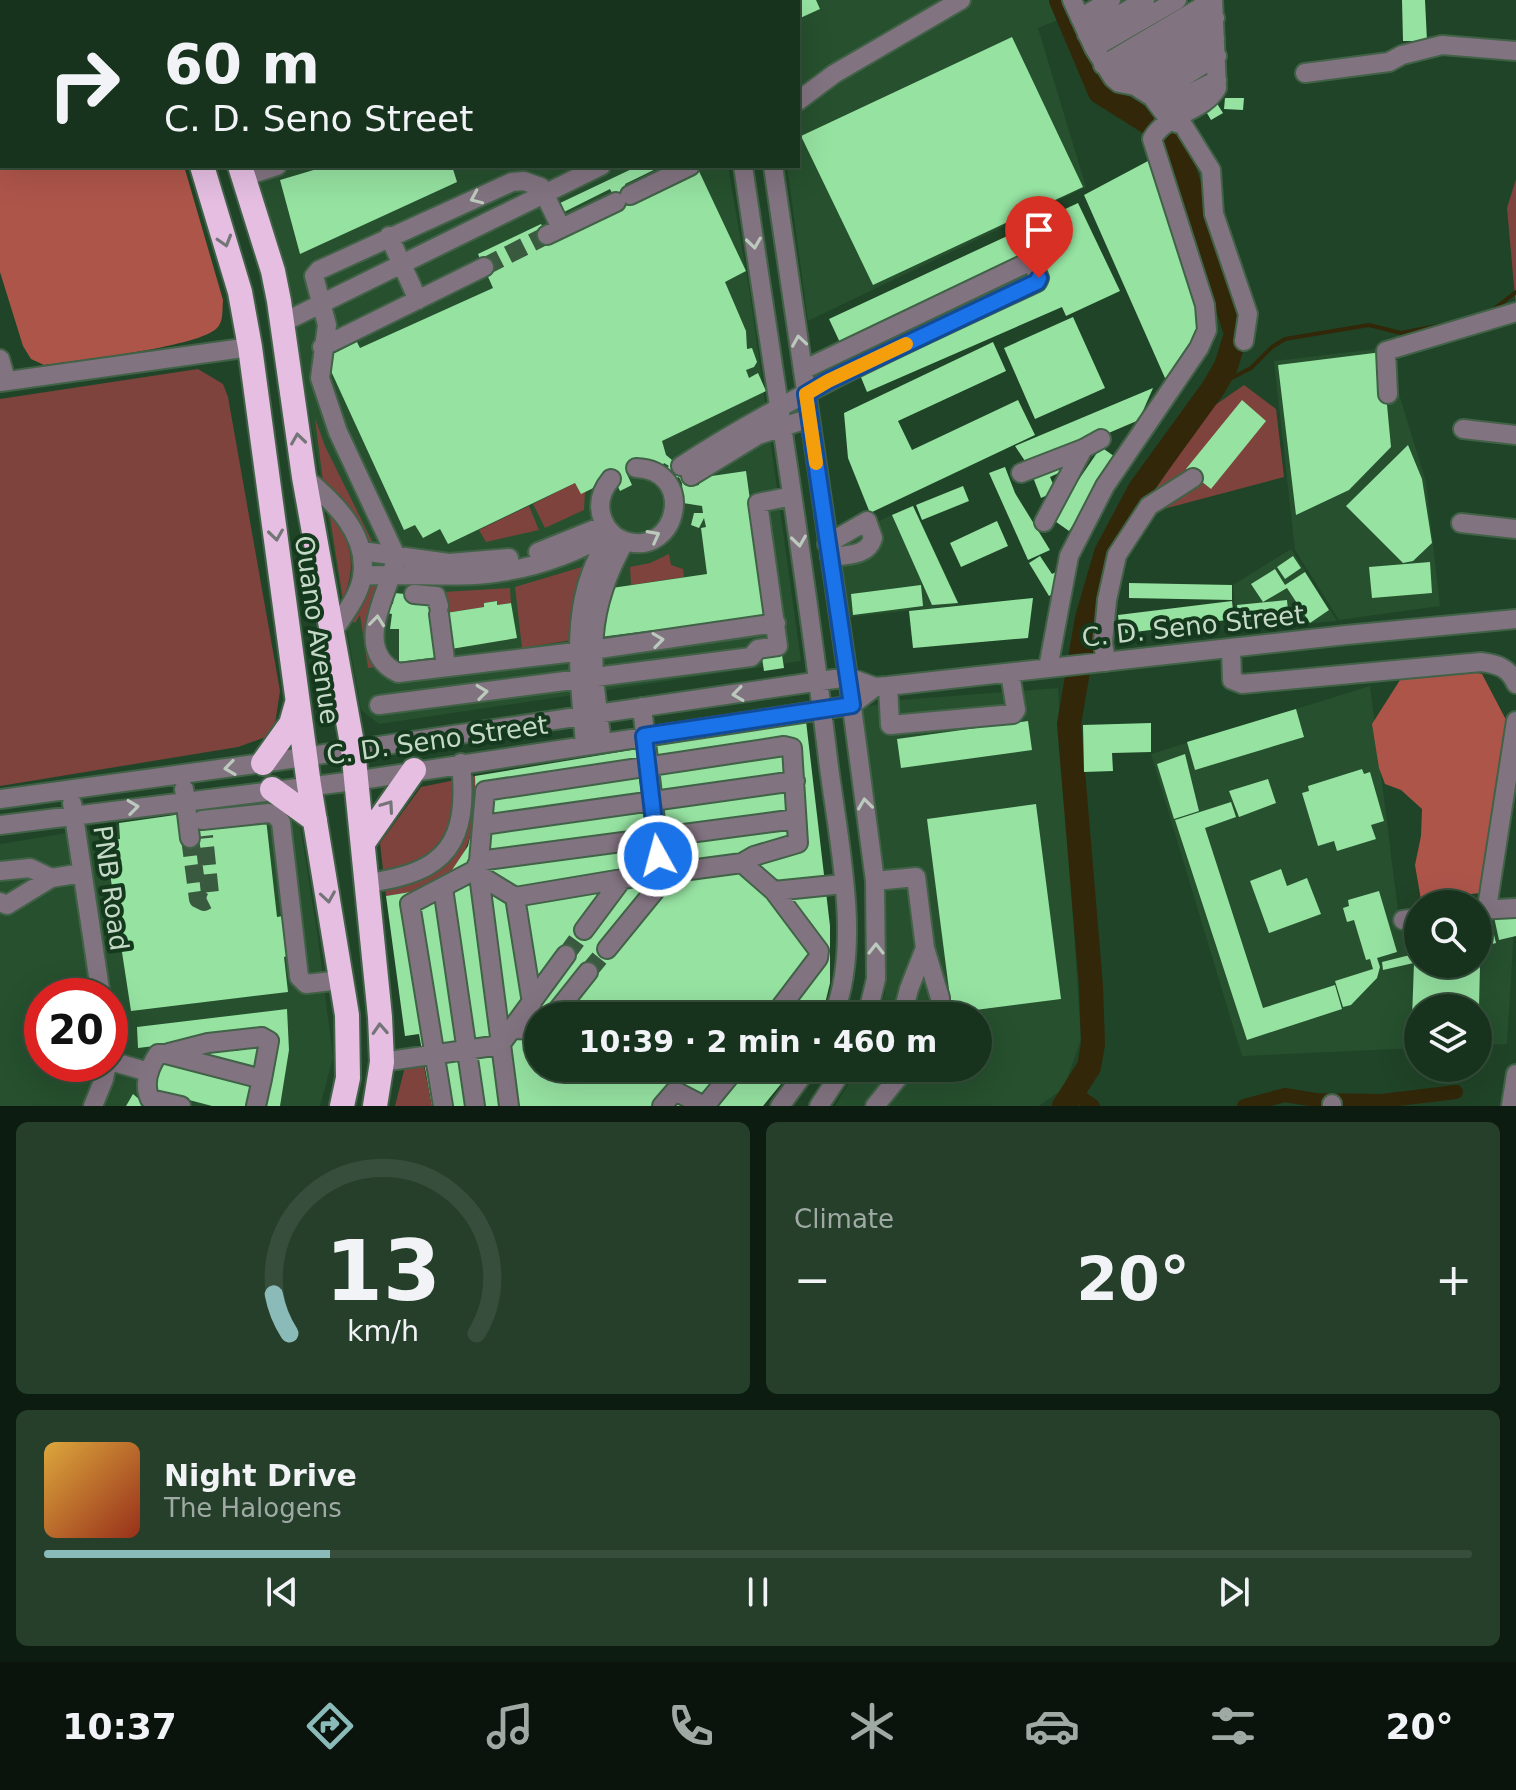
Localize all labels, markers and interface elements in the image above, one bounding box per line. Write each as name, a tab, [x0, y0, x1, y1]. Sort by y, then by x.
text: 60 m	[164, 31, 320, 96]
icon: right	[32, 32, 136, 136]
text: C. D. Seno Street	[164, 98, 473, 139]
one-way arrow	[470, 188, 484, 204]
pin	[1005, 196, 1073, 278]
icon: arrive	[1017, 208, 1061, 252]
one-way arrow	[216, 233, 232, 247]
one-way arrow	[745, 236, 762, 250]
one-way arrow	[791, 334, 808, 348]
one-way arrow	[290, 432, 307, 446]
one-way arrow	[267, 528, 284, 542]
one-way arrow	[646, 531, 660, 546]
street label: Ouano Avenue	[289, 534, 345, 726]
one-way arrow	[789, 535, 806, 548]
street label: C. D. Seno Street	[1080, 599, 1306, 653]
one-way arrow	[368, 614, 385, 627]
one-way arrow	[651, 632, 665, 649]
one-way arrow	[475, 684, 489, 701]
one-way arrow	[731, 685, 745, 702]
street label: C. D. Seno Street	[324, 710, 550, 770]
one-way arrow	[223, 759, 236, 776]
one-way arrow	[857, 797, 874, 811]
one-way arrow	[126, 799, 140, 816]
one-way arrow	[378, 800, 393, 815]
position arrow	[616, 814, 700, 898]
street label: PNB Road	[87, 823, 135, 953]
one-way arrow	[318, 890, 335, 904]
map controls	[1404, 890, 1492, 1082]
button: search	[1404, 890, 1492, 978]
one-way arrow	[867, 942, 885, 955]
speed limit sign: 20	[24, 978, 128, 1082]
button: layers	[1404, 994, 1492, 1082]
one-way arrow	[372, 1022, 389, 1035]
text: 10:39 · 2 min · 460 m	[579, 1024, 937, 1059]
text: Climate	[794, 1204, 894, 1234]
text: 13	[325, 1223, 441, 1320]
text: 20°	[1076, 1244, 1190, 1314]
text: −	[794, 1254, 831, 1305]
text: +	[1435, 1254, 1472, 1305]
text: km/h	[347, 1314, 419, 1348]
text: Night Drive	[164, 1458, 357, 1493]
text: The Halogens	[164, 1493, 342, 1523]
icon: previous	[260, 1570, 304, 1614]
icon: pause	[736, 1570, 780, 1614]
icon: next	[1212, 1570, 1256, 1614]
icon: directions	[302, 1698, 358, 1754]
icon: music	[482, 1698, 538, 1754]
icon: phone	[663, 1698, 719, 1754]
icon: climate	[844, 1698, 900, 1754]
icon: car	[1024, 1698, 1080, 1754]
icon: filters	[1205, 1698, 1261, 1754]
text: 10:37	[62, 1706, 177, 1747]
text: 20°	[1386, 1706, 1454, 1747]

